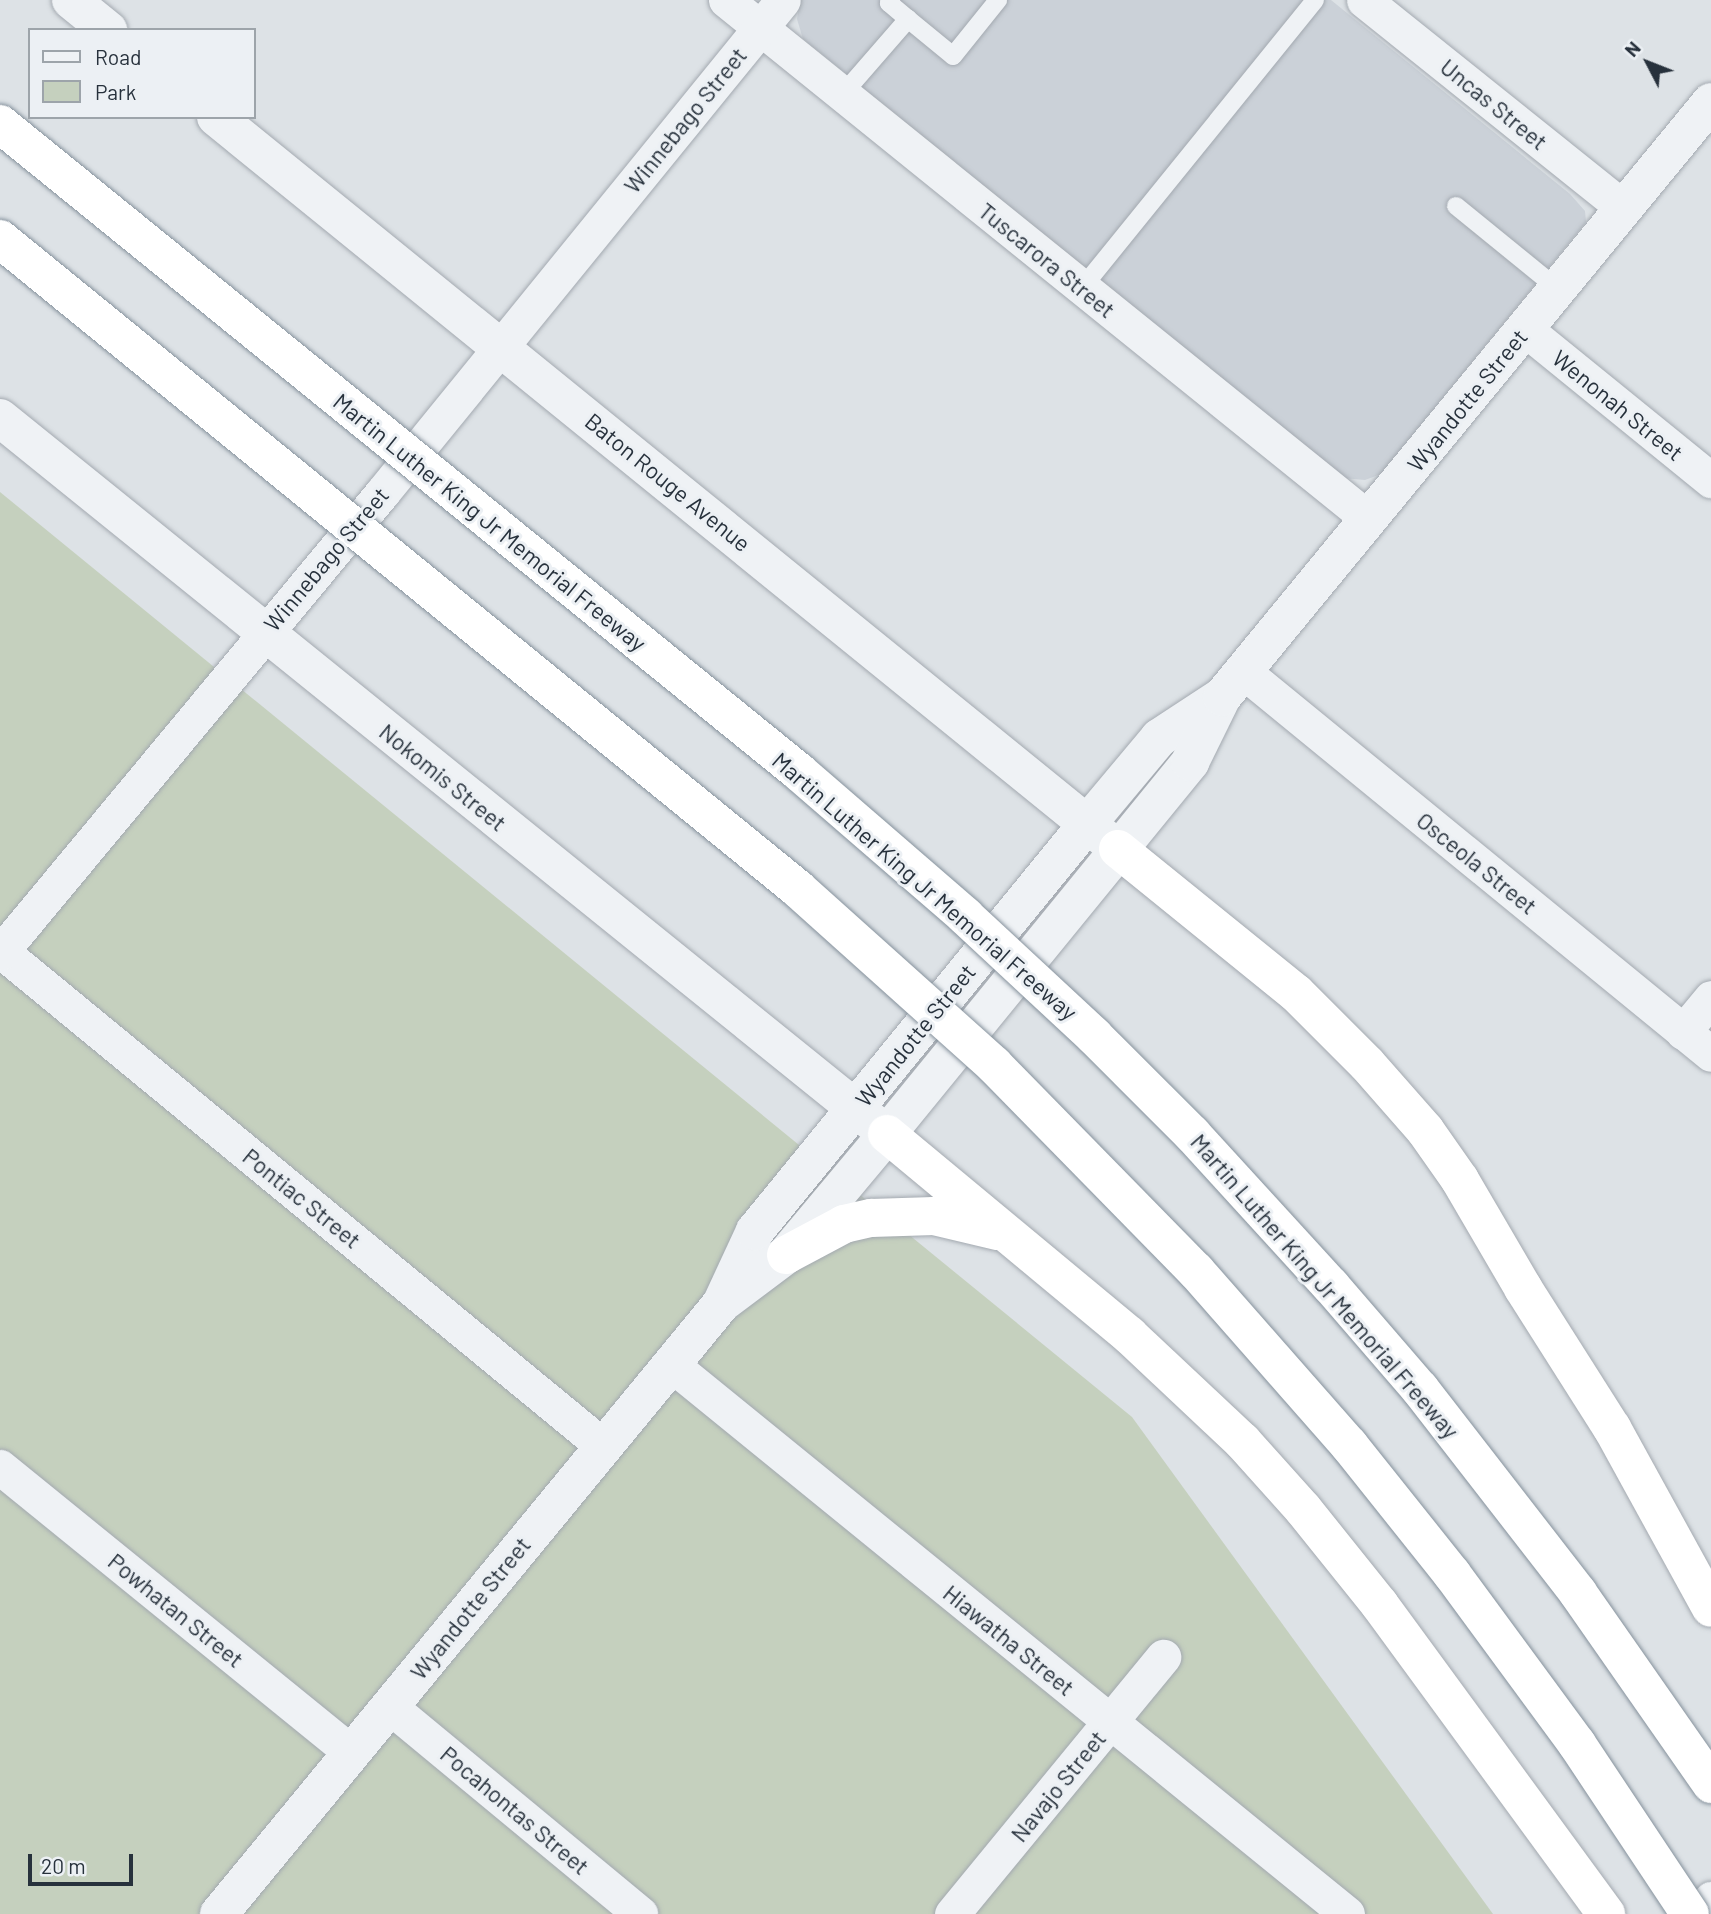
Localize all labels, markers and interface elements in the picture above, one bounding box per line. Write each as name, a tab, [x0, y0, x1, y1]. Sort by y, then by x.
legend	[28, 28, 256, 119]
north arrow	[1613, 28, 1683, 98]
text: N	[1619, 36, 1645, 61]
street label: Winnebago Street	[618, 42, 752, 198]
text: Road	[95, 44, 141, 69]
street label: Uncas Street	[1435, 53, 1553, 155]
text: Park	[95, 79, 136, 104]
street label: Tuscarora Street	[973, 197, 1121, 323]
street label: Wyandotte Street	[1401, 323, 1533, 477]
street label: Wenonah Street	[1547, 344, 1689, 466]
street label: Martin Luther King Jr Memorial Freeway	[328, 387, 652, 657]
street label: Baton Rouge Avenue	[580, 407, 756, 557]
street label: Winnebago Street	[258, 481, 394, 637]
street label: Nokomis Street	[374, 717, 512, 837]
street label: Martin Luther King Jr Memorial Freeway	[767, 746, 1083, 1026]
street label: Osceola Street	[1411, 806, 1543, 920]
street label: Wyandotte Street	[849, 958, 981, 1112]
street label: Martin Luther King Jr Memorial Freeway	[1185, 1128, 1465, 1444]
street label: Pontiac Street	[238, 1142, 366, 1254]
street label: Wyandotte Street	[404, 1531, 536, 1685]
street label: Powhatan Street	[103, 1547, 249, 1673]
street label: Hiawatha Street	[938, 1579, 1080, 1701]
street label: Navajo Street	[1005, 1725, 1111, 1847]
street label: Pocahontas Street	[435, 1740, 595, 1880]
scale bar	[32, 1840, 136, 1884]
text: 20 m	[41, 1853, 86, 1878]

